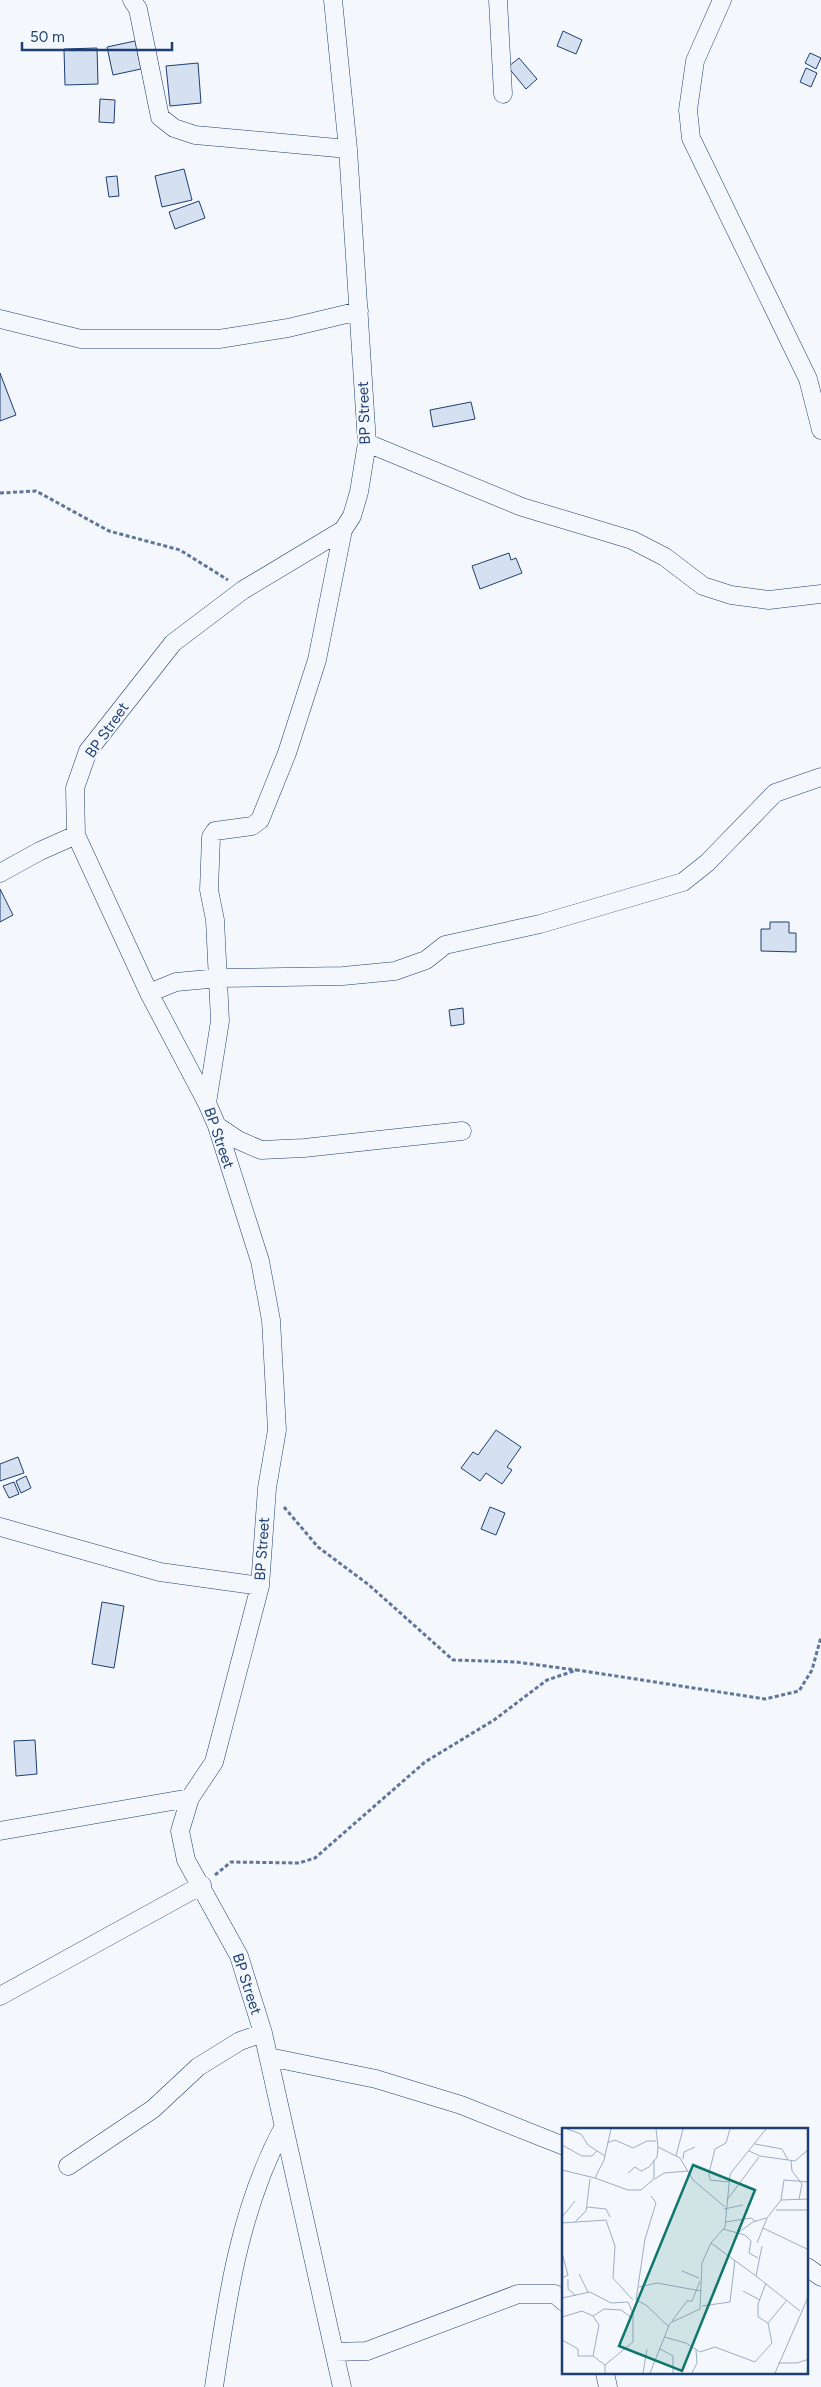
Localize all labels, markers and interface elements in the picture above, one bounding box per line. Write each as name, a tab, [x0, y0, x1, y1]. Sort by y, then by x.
scale bar	[22, 20, 172, 52]
text: 50 m	[30, 28, 65, 46]
street label: BP Street	[354, 381, 374, 445]
street label: BP Street	[81, 699, 133, 761]
street label: BP Street	[200, 1105, 238, 1171]
street label: BP Street	[251, 1516, 273, 1581]
street label: BP Street	[229, 1951, 265, 2017]
inset map	[562, 2128, 808, 2374]

